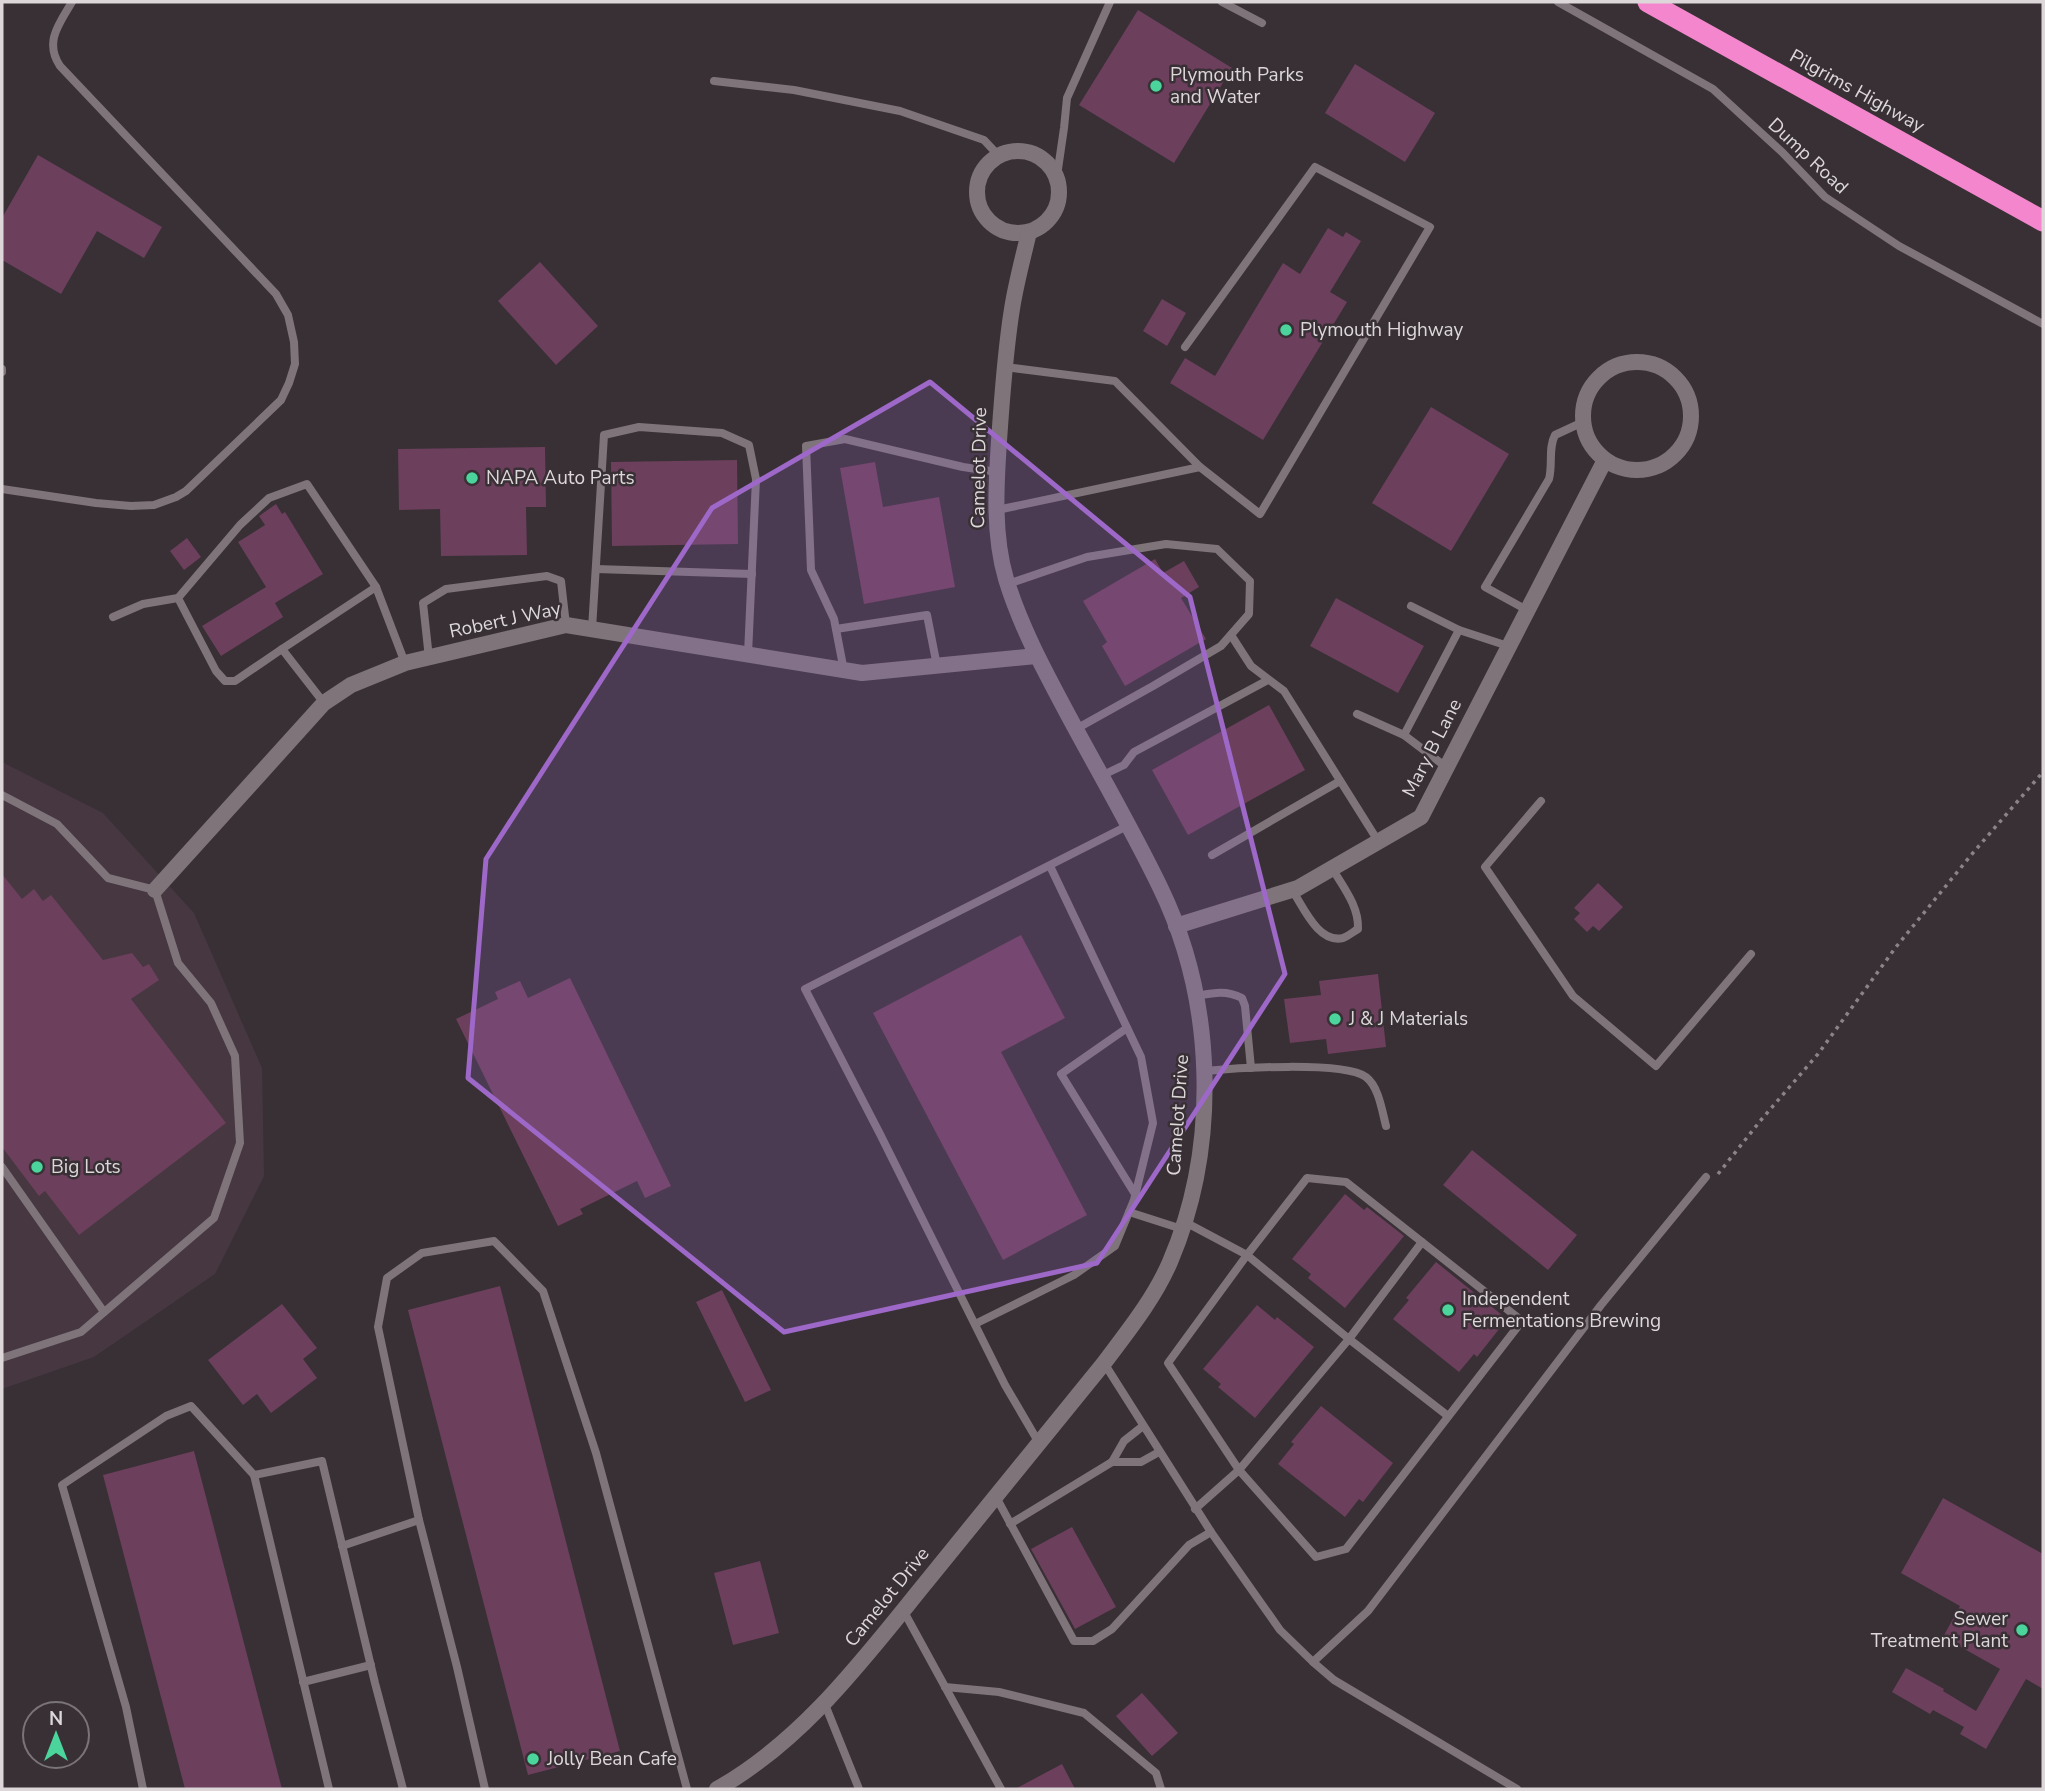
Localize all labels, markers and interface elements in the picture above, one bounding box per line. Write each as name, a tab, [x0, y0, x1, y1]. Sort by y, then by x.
street label: Pilgrims Highway	[1785, 43, 1929, 139]
place label: Plymouth Parks and Water	[1170, 62, 1304, 110]
marker: Plymouth Parks and Water	[1148, 78, 1164, 94]
street label: Dump Road	[1762, 112, 1854, 200]
place label: Plymouth Highway	[1300, 317, 1463, 343]
marker: Plymouth Highway	[1278, 322, 1294, 338]
street label: Camelot Drive	[965, 407, 993, 529]
place label: NAPA Auto Parts	[486, 465, 635, 491]
marker: NAPA Auto Parts	[464, 470, 480, 486]
street label: Robert J Way	[447, 595, 564, 645]
street label: Mary B Lane	[1396, 694, 1468, 802]
place label: J & J Materials	[1348, 1006, 1468, 1032]
marker: J & J Materials	[1327, 1011, 1343, 1027]
street label: Camelot Drive	[1161, 1053, 1195, 1177]
place label: Big Lots	[51, 1154, 121, 1180]
marker: Big Lots	[29, 1159, 45, 1175]
place label: Independent Fermentations Brewing	[1462, 1286, 1661, 1334]
marker: Independent Fermentations Brewing	[1440, 1302, 1456, 1318]
street label: Camelot Drive	[839, 1542, 935, 1652]
place label: Sewer Treatment Plant	[1871, 1606, 2008, 1654]
marker: Sewer Treatment Plant	[2014, 1622, 2030, 1638]
north arrow	[21, 1700, 91, 1770]
text: N	[49, 1706, 63, 1732]
place label: Jolly Bean Cafe	[546, 1746, 677, 1772]
marker: Jolly Bean Cafe	[525, 1751, 541, 1767]

